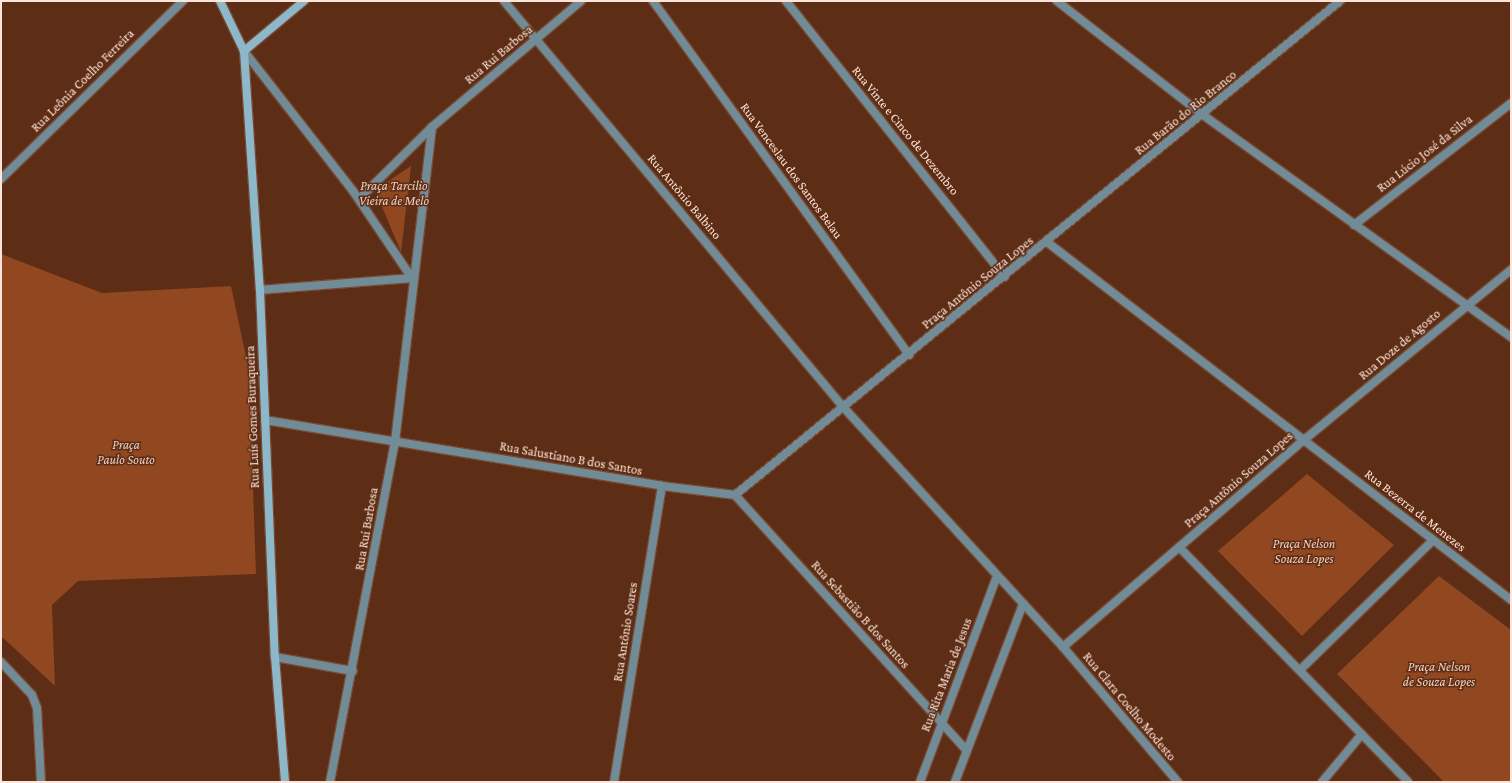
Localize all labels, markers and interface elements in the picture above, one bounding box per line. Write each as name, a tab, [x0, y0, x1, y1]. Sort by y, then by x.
street label: Rua Rui Barbosa	[462, 22, 536, 88]
street label: Rua Leônia Coelho Ferreira	[28, 26, 138, 136]
street label: Rua Vinte e Cinco de Dezembro	[848, 63, 962, 199]
street label: Rua Barão do Rio Branco	[1132, 67, 1240, 159]
street label: Rua Venceslau dos Santos Belau	[736, 100, 846, 242]
street label: Rua Lúcio José da Silva	[1374, 112, 1476, 196]
street label: Rua Antônio Balbino	[644, 151, 724, 243]
park label: Praça Tarcilio Vieira de Melo	[359, 179, 429, 210]
street label: Praça Antônio Souza Lopes	[919, 233, 1037, 333]
street label: Rua Doze de Agosto	[1356, 306, 1444, 384]
street label: Rua Luís Gomes Buraqueira	[243, 346, 263, 488]
street label: Praça Antônio Souza Lopes	[1181, 429, 1297, 531]
park label: Praça Paulo Souto	[97, 438, 155, 469]
street label: Rua Salustiano B dos Santos	[498, 439, 644, 479]
street label: Rua Bezerra de Menezes	[1361, 467, 1469, 555]
street label: Rua Rui Barbosa	[352, 486, 382, 572]
park label: Praça Nelson Souza Lopes	[1273, 537, 1335, 568]
street label: Rua Sebastião B dos Santos	[807, 558, 913, 672]
street label: Rua Antônio Soares	[610, 581, 642, 683]
street label: Rua Rita Maria de Jesus	[918, 616, 976, 734]
street label: Rua Clara Coelho Modesto	[1079, 650, 1179, 764]
park label: Praça Nelson de Souza Lopes	[1403, 660, 1475, 691]

